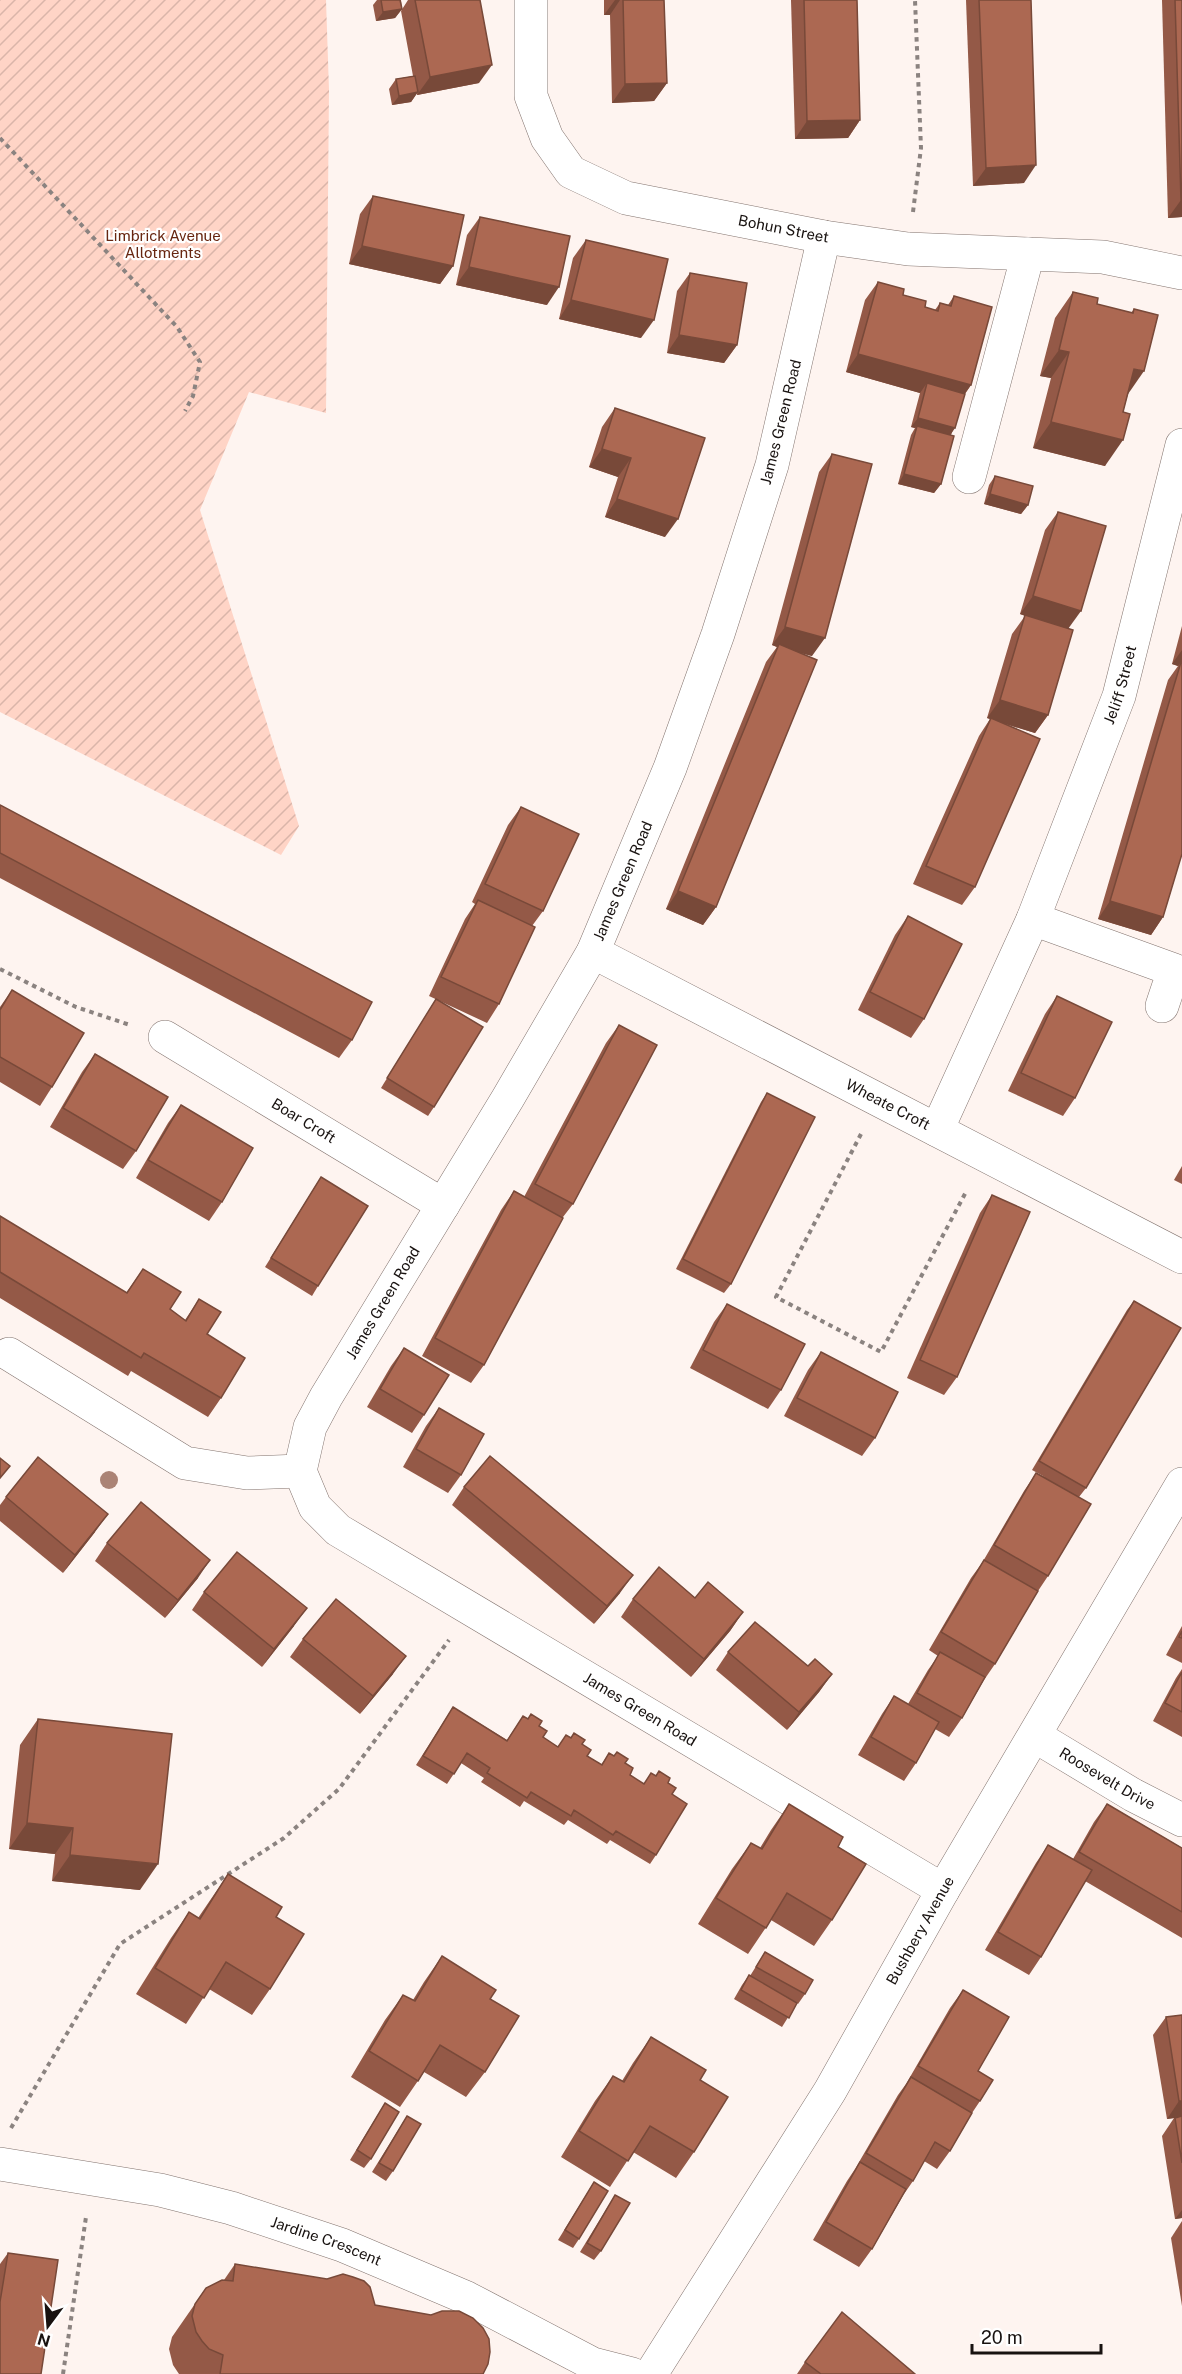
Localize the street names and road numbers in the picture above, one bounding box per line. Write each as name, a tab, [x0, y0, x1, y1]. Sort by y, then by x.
street label: Bohun Street	[737, 211, 830, 246]
street label: James Green Road	[757, 358, 804, 486]
street label: Jeliff Street	[1100, 643, 1139, 727]
street label: James Green Road	[590, 818, 655, 943]
street label: Wheate Croft	[843, 1075, 933, 1133]
street label: Boar Croft	[269, 1094, 339, 1146]
street label: James Green Road	[342, 1243, 423, 1362]
street label: James Green Road	[581, 1669, 700, 1749]
street label: Roosevelt Drive	[1057, 1744, 1158, 1813]
street label: Bushbery Avenue	[883, 1873, 957, 1987]
street label: Jardine Crescent	[269, 2213, 384, 2269]

